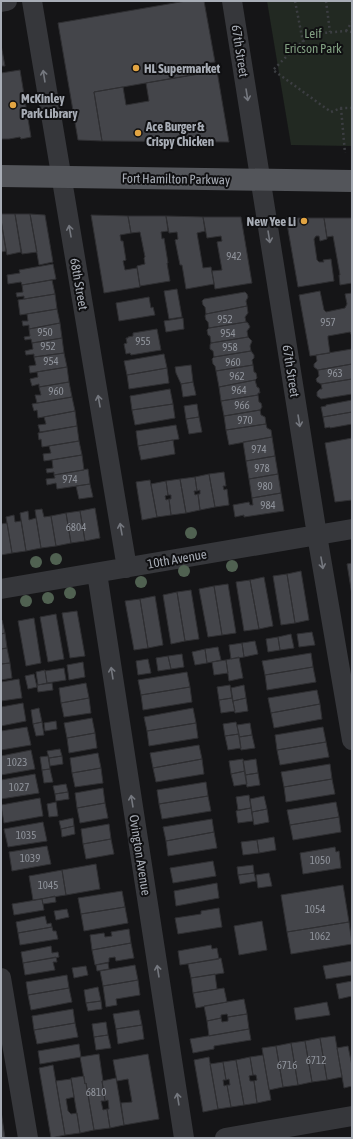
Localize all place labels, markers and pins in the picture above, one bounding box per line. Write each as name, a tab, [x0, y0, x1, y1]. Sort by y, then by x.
place label: HL Supermarket	[144, 61, 221, 76]
marker: HL Supermarket	[131, 63, 141, 73]
place label: McKinley Park Library	[21, 91, 78, 121]
marker: McKinley Park Library	[8, 100, 18, 110]
place label: Ace Burger & Crispy Chicken	[145, 119, 214, 149]
marker: Ace Burger & Crispy Chicken	[133, 128, 143, 138]
place label: New Yee Li	[246, 214, 296, 229]
marker: New Yee Li	[299, 216, 309, 226]

